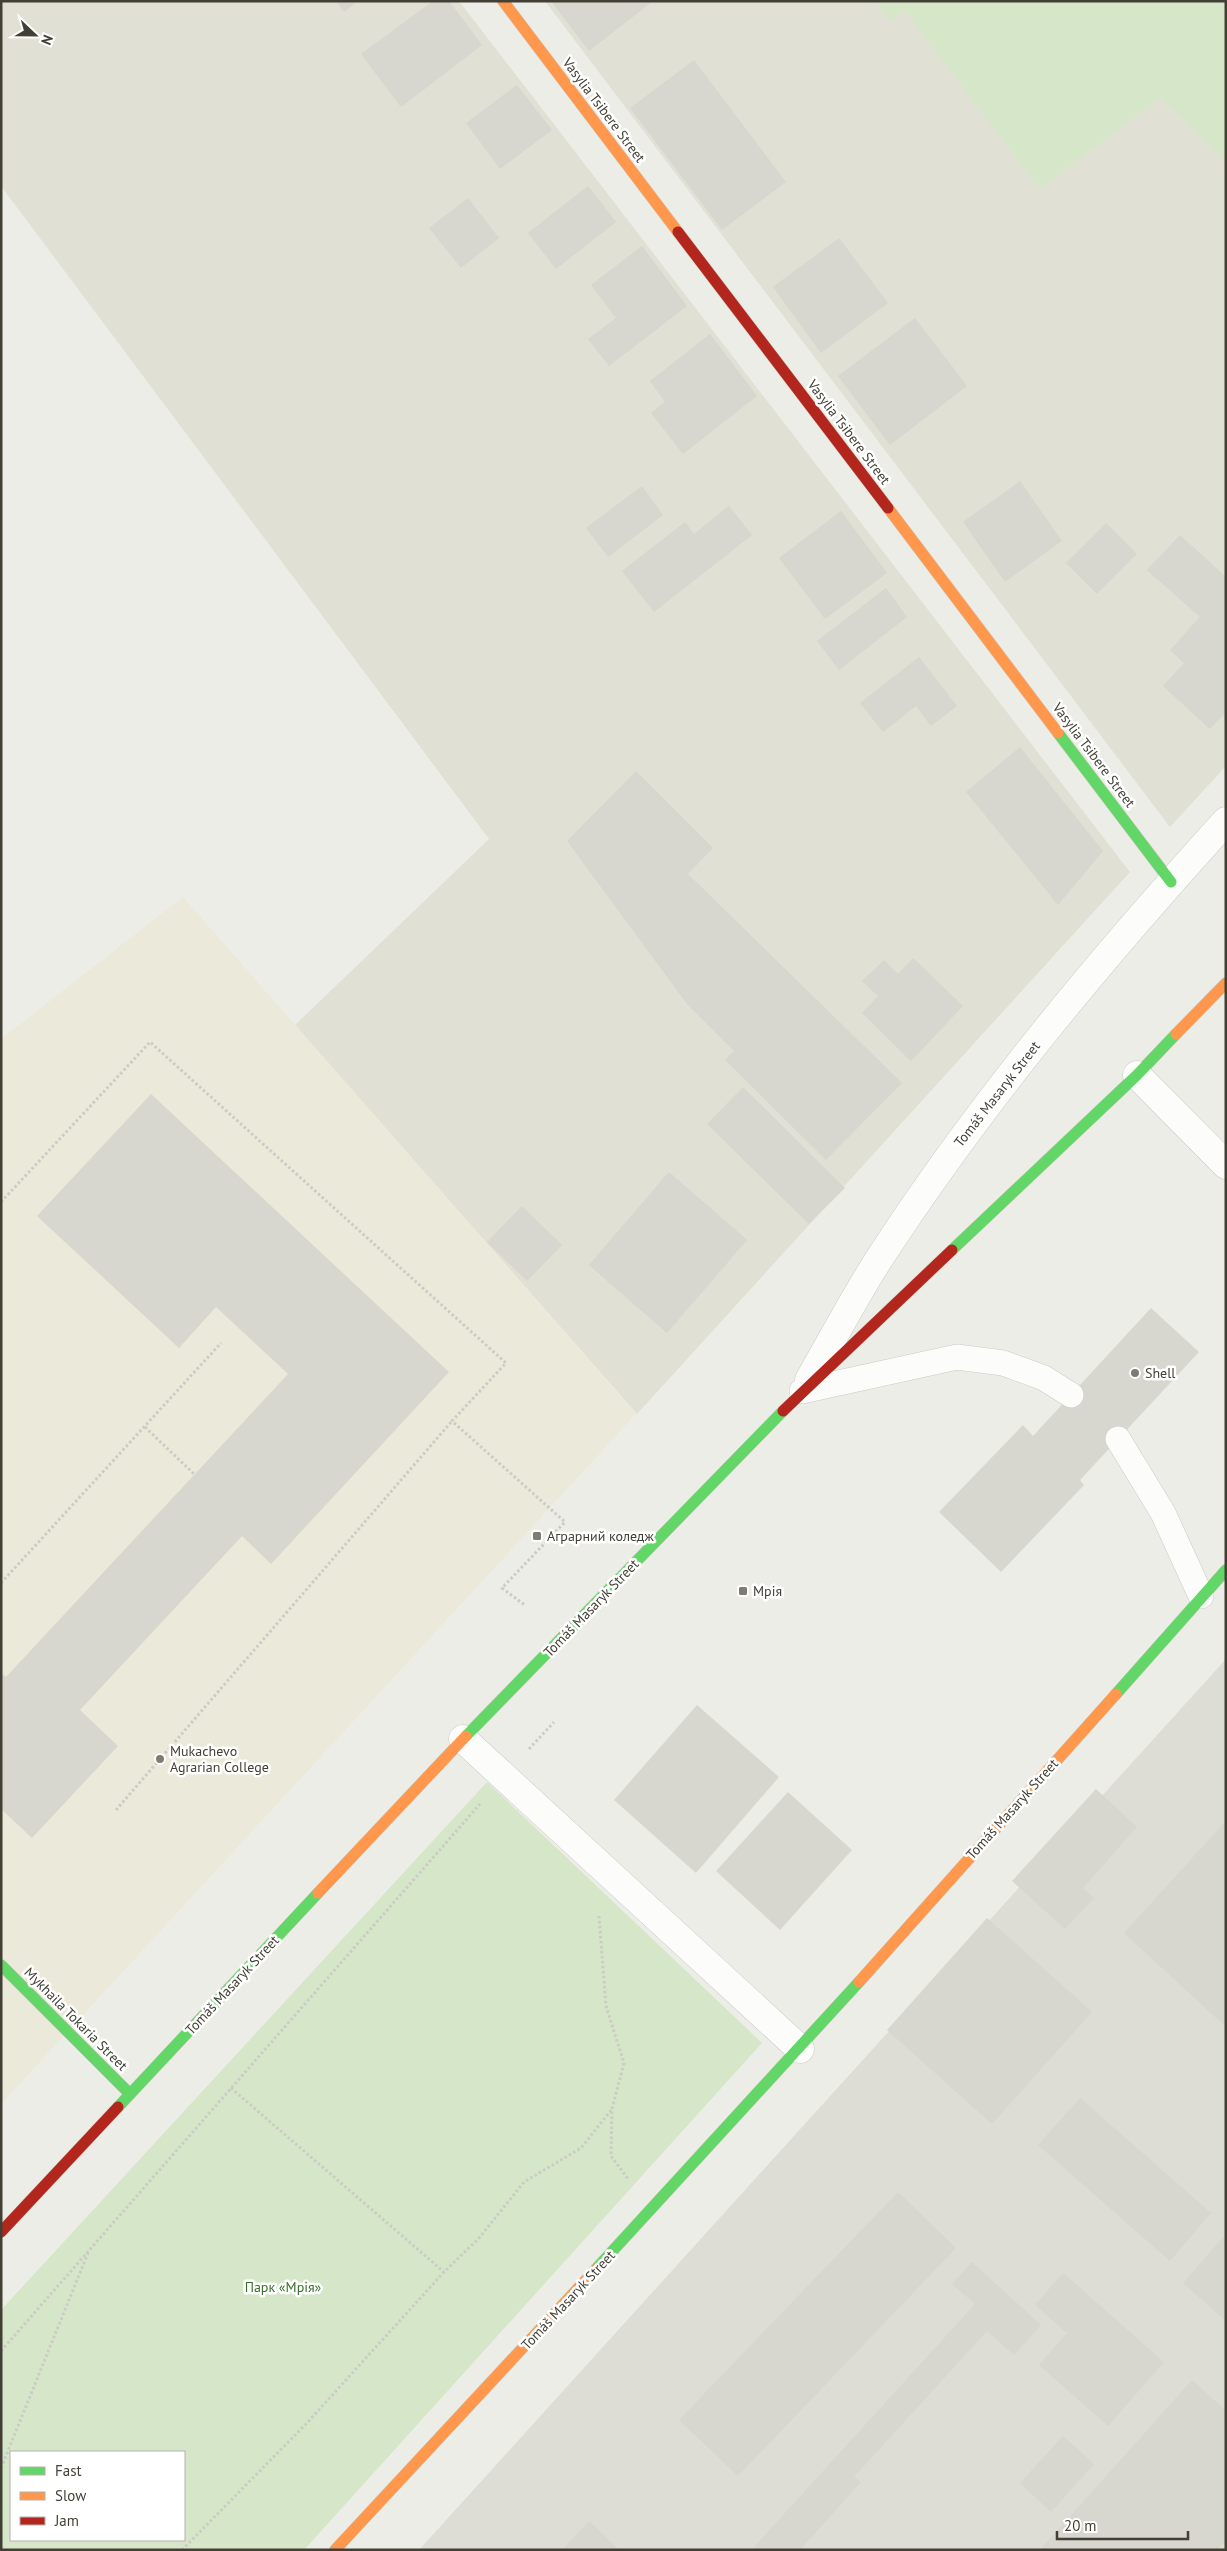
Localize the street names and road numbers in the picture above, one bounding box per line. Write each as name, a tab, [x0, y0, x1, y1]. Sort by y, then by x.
street label: Vasylia Tsibere Street	[558, 53, 649, 166]
street label: Vasylia Tsibere Street	[803, 375, 894, 488]
street label: Vasylia Tsibere Street	[1048, 698, 1139, 811]
street label: Tomáš Masaryk Street	[950, 1037, 1044, 1151]
street label: Tomáš Masaryk Street	[540, 1555, 643, 1661]
street label: Tomáš Masaryk Street	[962, 1755, 1062, 1863]
street label: Tomáš Masaryk Street	[181, 1931, 283, 2038]
street label: Mykhaila Tokaria Street	[20, 1963, 132, 2075]
street label: Tomáš Masaryk Street	[517, 2246, 619, 2353]

